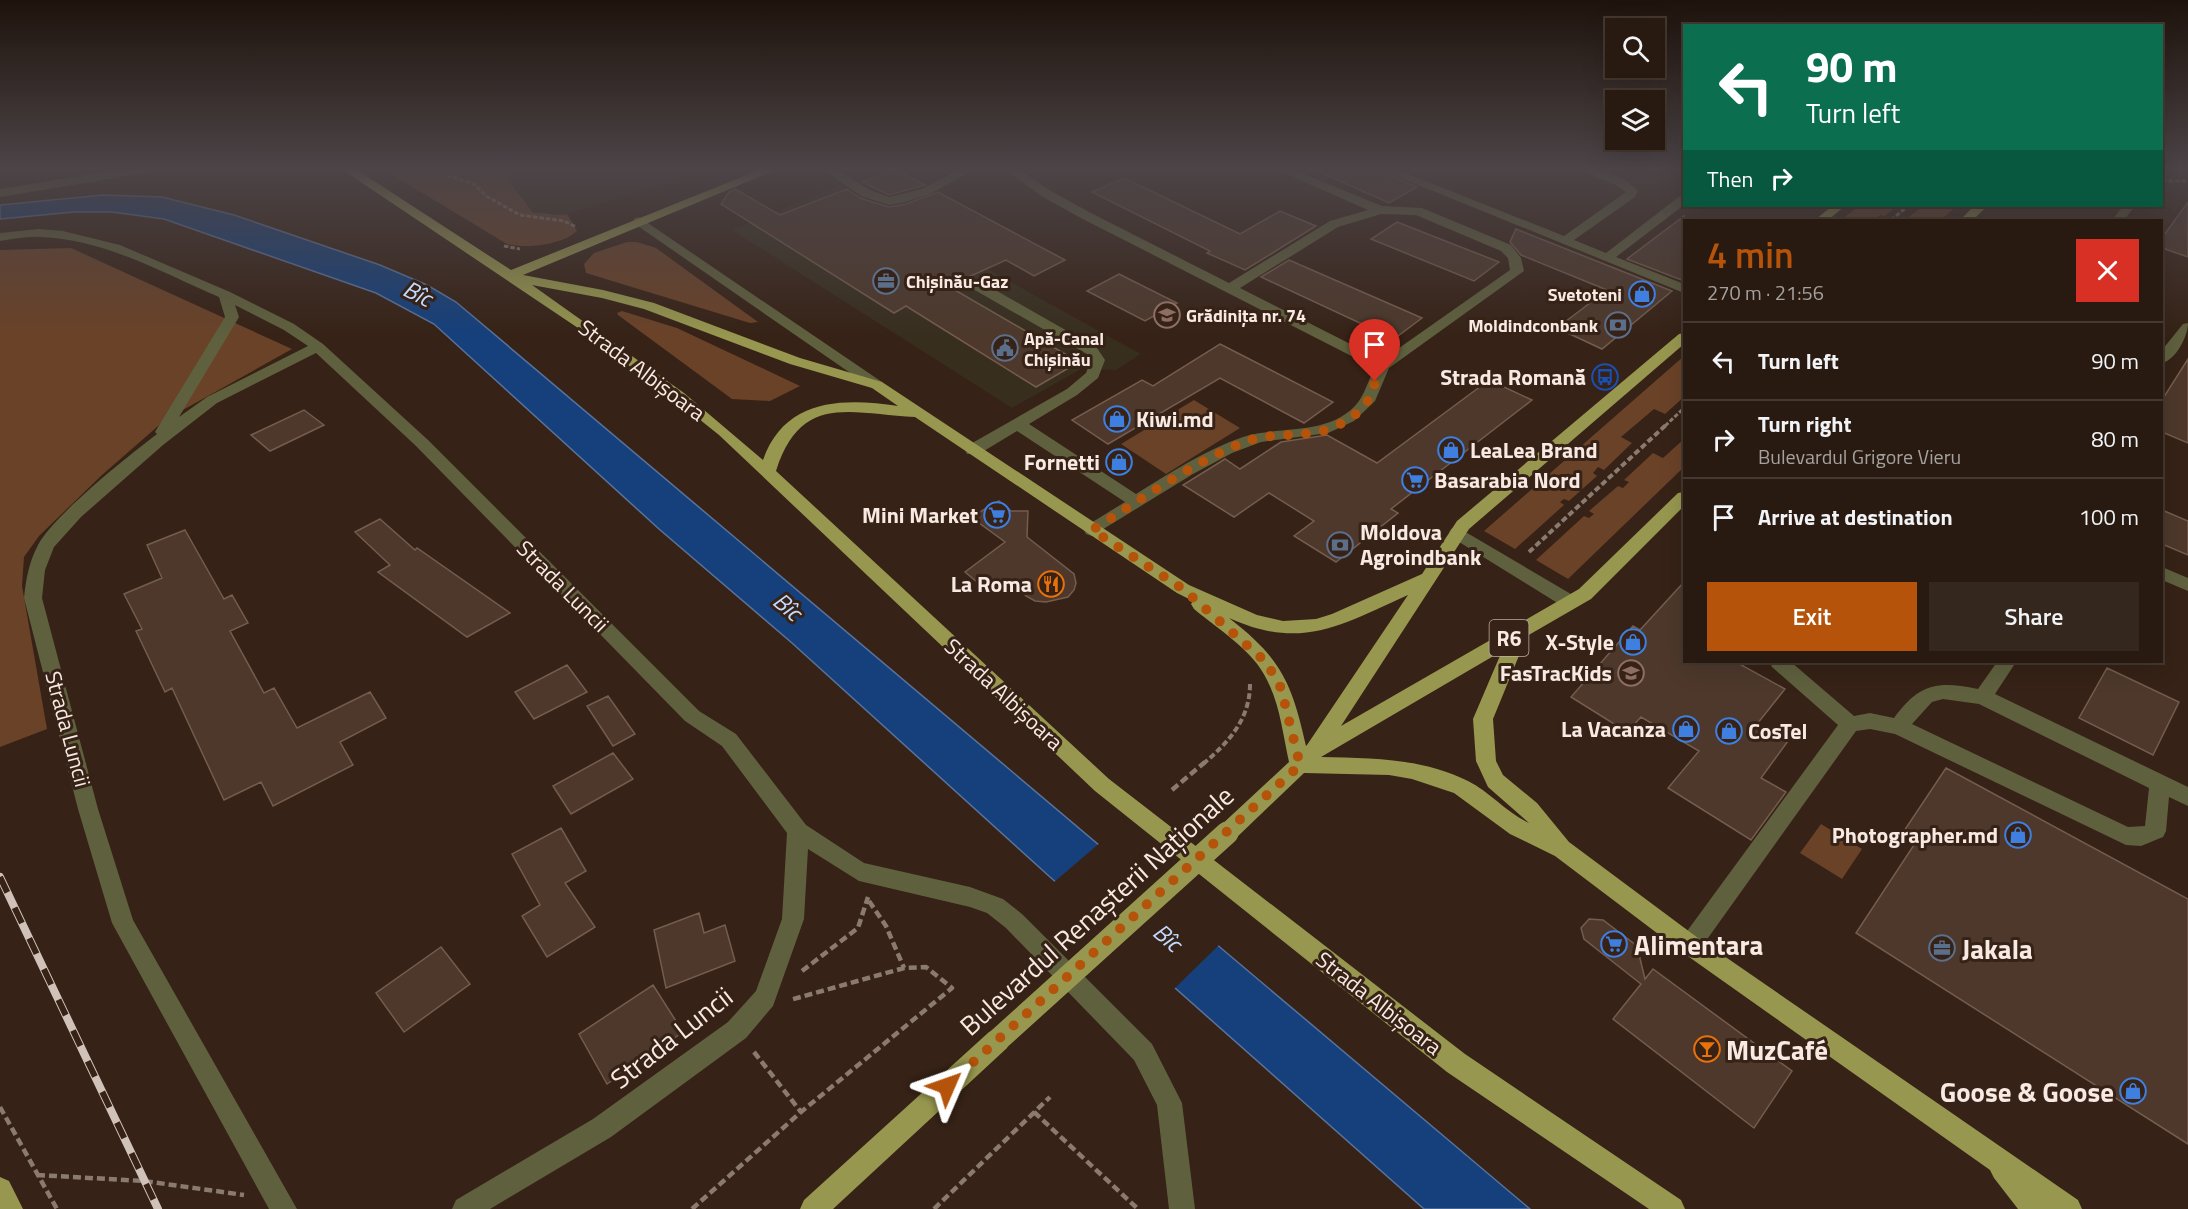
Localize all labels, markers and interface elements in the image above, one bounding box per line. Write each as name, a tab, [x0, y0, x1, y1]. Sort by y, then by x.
map controls	[1605, 18, 1665, 150]
button: search	[1605, 18, 1665, 78]
text: 90 m	[1806, 34, 1898, 98]
icon: left	[1707, 48, 1785, 126]
button: layers	[1605, 90, 1665, 150]
text: Turn left	[1806, 92, 1900, 133]
text: Then	[1707, 162, 1753, 196]
icon: right	[1765, 162, 1798, 195]
text: 4 min	[1707, 227, 1794, 282]
button: close	[2076, 239, 2139, 302]
office icon: Chișinău-Gaz	[871, 266, 901, 296]
place label: Chișinău-Gaz	[906, 268, 1008, 295]
water label: Bîc	[397, 270, 441, 317]
text: 270 m · 21:56	[1707, 277, 1824, 308]
shop icon: Svetoteni	[1627, 279, 1657, 309]
place label: Svetoteni	[1548, 281, 1622, 308]
school or university icon: Grădinița nr. 74	[1152, 300, 1182, 330]
place label: Grădinița nr. 74	[1186, 302, 1306, 329]
bank icon: Moldindconbank	[1603, 310, 1633, 340]
street label: Strada Albișoara	[571, 311, 713, 429]
place label: Moldindconbank	[1468, 312, 1599, 339]
pin	[1349, 319, 1400, 381]
place label: Apă-Canal Chișinău	[1024, 325, 1104, 373]
icon: arrive	[1358, 328, 1391, 361]
public building icon: Apă-Canal Chișinău	[990, 333, 1020, 363]
text: Turn left	[1758, 344, 1839, 378]
text: 90 m	[2091, 344, 2139, 378]
icon: left	[1707, 345, 1740, 378]
place label: Strada Romană	[1440, 360, 1586, 394]
bus stop icon: Strada Romană	[1590, 362, 1620, 392]
place label: Kiwi.md	[1136, 402, 1214, 436]
shop icon: Kiwi.md	[1102, 404, 1132, 434]
text: Turn right	[1758, 407, 1852, 441]
text: 80 m	[2091, 422, 2139, 456]
icon: right	[1707, 423, 1740, 456]
place label: LeaLea Brand	[1470, 433, 1598, 467]
shop icon: LeaLea Brand	[1436, 435, 1466, 465]
text: Bulevardul Grigore Vieru	[1758, 441, 1961, 472]
place label: Fornetti	[1024, 445, 1100, 479]
shop icon: Fornetti	[1104, 447, 1134, 477]
place label: Basarabia Nord	[1434, 463, 1581, 497]
supermarket icon: Basarabia Nord	[1400, 465, 1430, 495]
place label: Mini Market	[862, 498, 978, 532]
supermarket icon: Mini Market	[982, 500, 1012, 530]
text: Arrive at destination	[1758, 500, 1953, 534]
text: 100 m	[2079, 500, 2139, 534]
icon: arrive	[1707, 501, 1740, 534]
place label: Moldova Agroindbank	[1360, 515, 1482, 574]
bank icon: Moldova Agroindbank	[1325, 530, 1355, 560]
street label: Strada Luncii	[509, 532, 617, 640]
place label: La Roma	[951, 567, 1032, 601]
restaurant icon: La Roma	[1036, 569, 1066, 599]
button: Exit	[1707, 582, 1917, 651]
button: Share	[1929, 582, 2139, 651]
water label: Bîc	[765, 583, 812, 630]
road number: R6	[1490, 620, 1528, 656]
place label: X-Style	[1546, 625, 1614, 659]
shop icon: X-Style	[1618, 627, 1648, 657]
street label: Strada Albișoara	[937, 630, 1071, 758]
place label: FasTracKids	[1500, 656, 1612, 690]
school or university icon: FasTracKids	[1616, 658, 1646, 688]
street label: Strada Luncii	[36, 667, 100, 791]
place label: La Vacanza	[1561, 712, 1666, 746]
shop icon: La Vacanza	[1671, 714, 1701, 744]
place label: CosTel	[1748, 714, 1808, 748]
shop icon: CosTel	[1714, 716, 1744, 746]
street label: Bulevardul Renașterii Naționale	[950, 775, 1242, 1045]
place label: Photographer.md	[1832, 818, 1998, 852]
shop icon: Photographer.md	[2003, 820, 2033, 850]
water label: Bîc	[1145, 914, 1192, 961]
place label: Alimentara	[1634, 924, 1763, 965]
place label: Jakala	[1962, 928, 2033, 969]
supermarket icon: Alimentara	[1599, 929, 1629, 959]
office icon: Jakala	[1927, 933, 1957, 963]
street label: Strada Albișoara	[1309, 943, 1449, 1063]
street label: Strada Luncii	[601, 976, 741, 1098]
place label: MuzCafé	[1726, 1029, 1828, 1070]
bar icon: MuzCafé	[1692, 1034, 1722, 1064]
position arrow	[915, 1054, 979, 1118]
place label: Goose & Goose	[1940, 1071, 2114, 1112]
shop icon: Goose & Goose	[2118, 1076, 2148, 1106]

